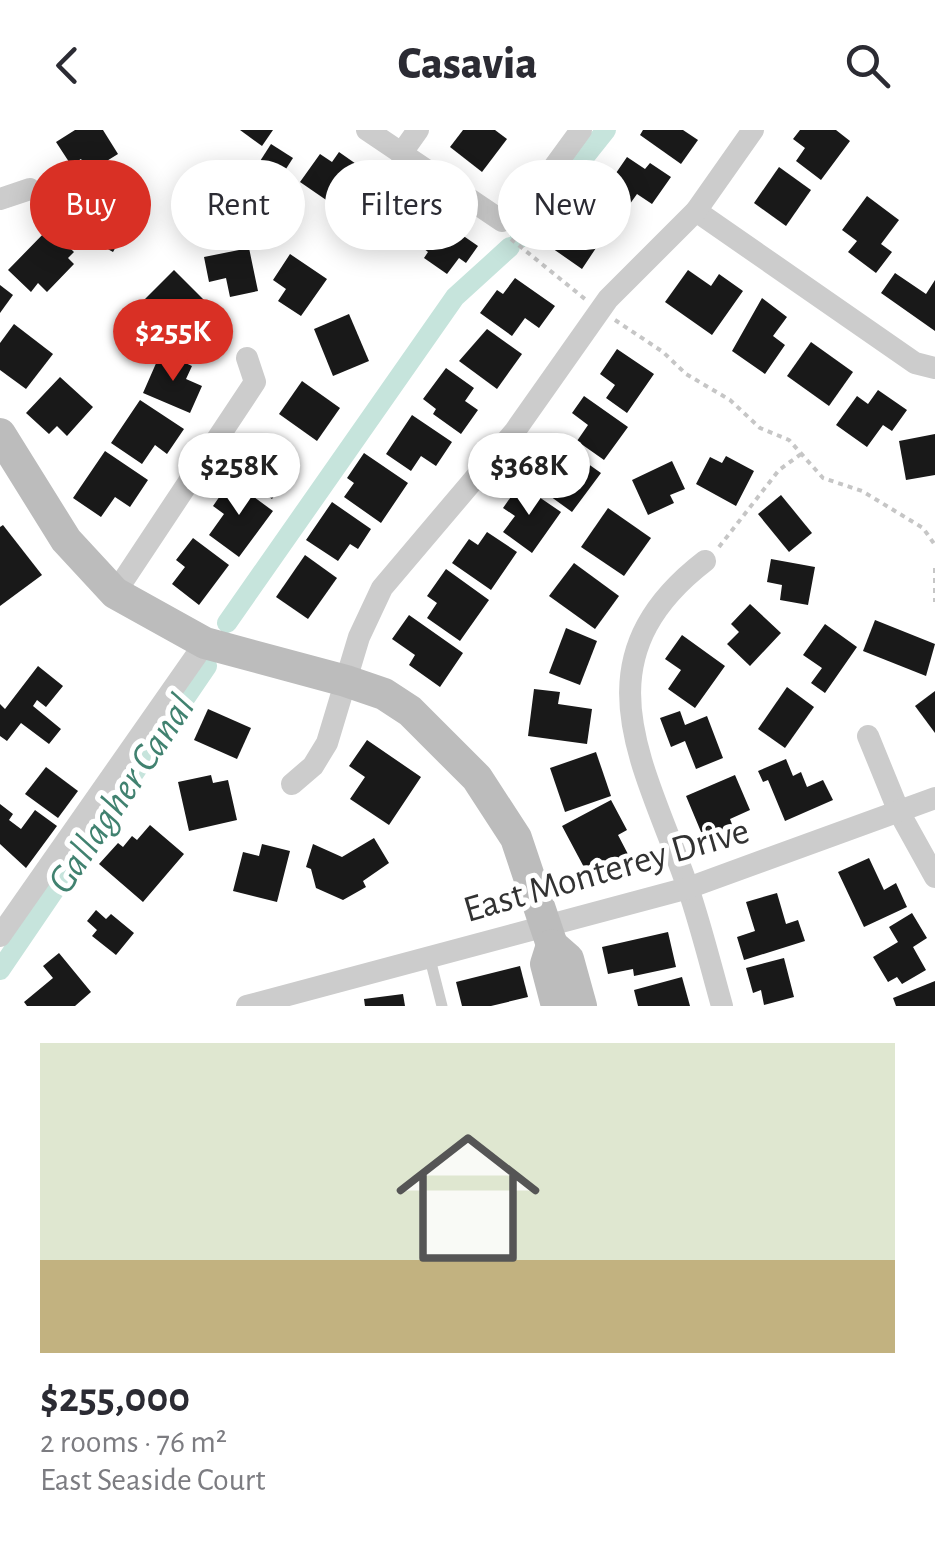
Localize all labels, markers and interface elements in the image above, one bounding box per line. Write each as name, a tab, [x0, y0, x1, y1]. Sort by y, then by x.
icon: back	[40, 38, 95, 93]
icon: search	[840, 38, 895, 93]
text: Casavia	[398, 42, 537, 87]
chip: Buy	[30, 160, 151, 250]
chip: Rent	[171, 160, 305, 250]
chip: Filters	[325, 160, 478, 250]
chip: New	[498, 160, 631, 250]
pin: $255K	[103, 299, 243, 384]
text: $255K	[135, 315, 211, 347]
pin: $258K	[169, 433, 309, 518]
pin: $368K	[459, 433, 599, 518]
text: $258K	[200, 449, 278, 481]
text: $368K	[490, 449, 568, 481]
water label: Gallagher Canal	[41, 687, 203, 901]
street label: East Monterey Drive	[459, 812, 754, 930]
icon: home	[378, 1108, 558, 1288]
text: $255,000	[40, 1377, 190, 1419]
text: 2 rooms · 76 m²	[40, 1426, 227, 1458]
text: East Seaside Court	[40, 1464, 265, 1496]

